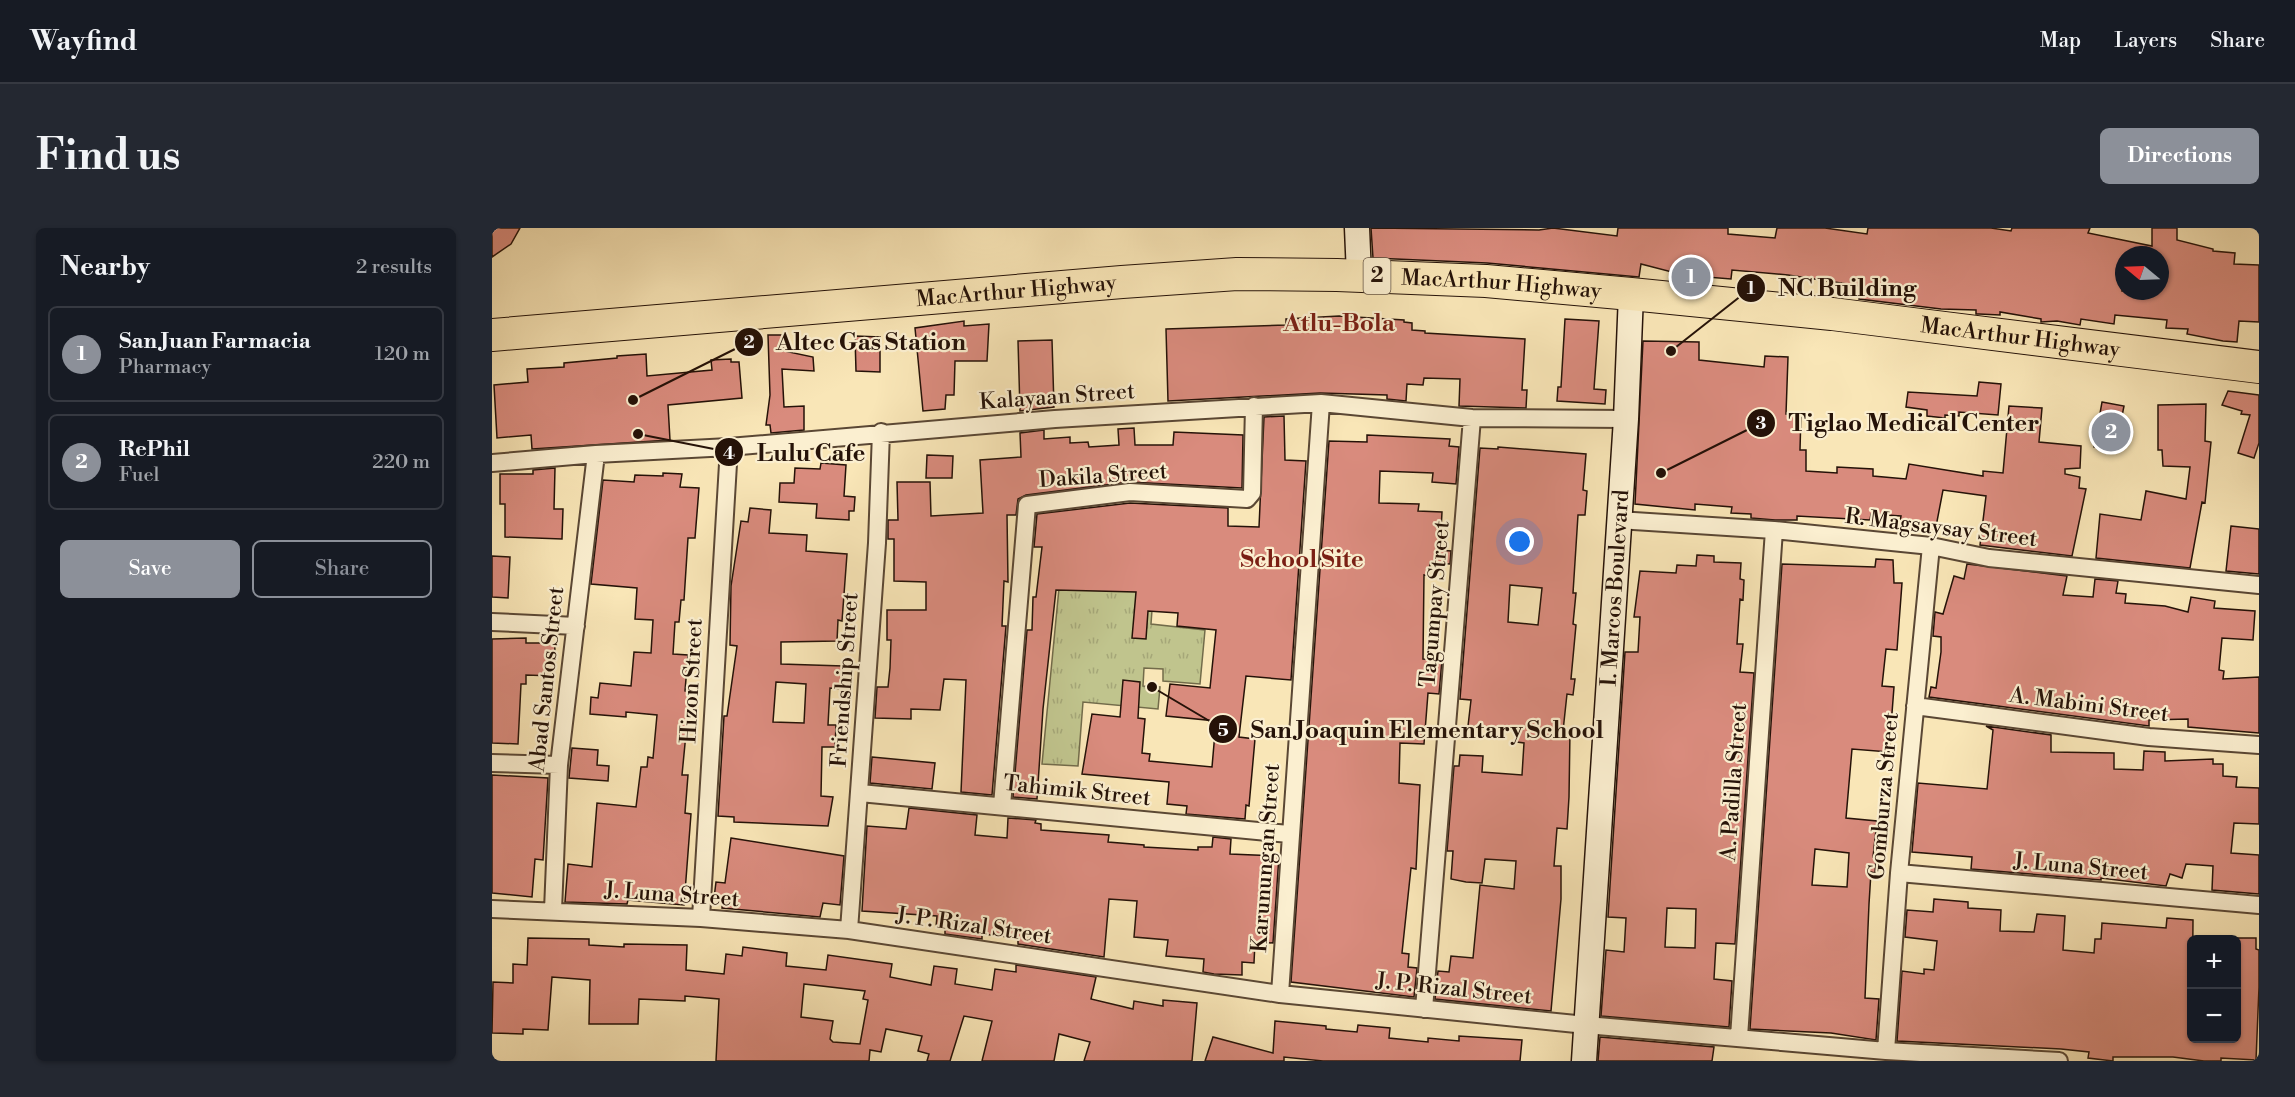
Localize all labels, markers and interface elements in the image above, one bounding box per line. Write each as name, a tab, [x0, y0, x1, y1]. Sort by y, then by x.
text: Wayfind	[30, 24, 138, 59]
text: Map	[2040, 28, 2081, 54]
text: Layers	[2114, 28, 2177, 54]
text: Share	[2210, 28, 2265, 54]
button: Directions	[2100, 128, 2259, 184]
text: Find us	[36, 130, 180, 183]
north arrow	[2115, 246, 2169, 300]
text: Nearby	[60, 251, 150, 283]
pin: 1	[1672, 254, 1710, 300]
text: 2 results	[356, 255, 432, 280]
road number: 2	[1364, 258, 1390, 294]
street label: MacArthur Highway	[1400, 264, 1603, 305]
callout: NC Building	[1736, 267, 1928, 309]
street label: MacArthur Highway	[915, 269, 1118, 313]
text: NC Building	[1778, 274, 1918, 304]
text: 1	[1747, 277, 1756, 300]
district label: Atlu-Bola	[1282, 309, 1396, 339]
street label: MacArthur Highway	[1919, 312, 2122, 363]
callout: Altec Gas Station	[734, 321, 978, 363]
text: San Juan Farmacia	[119, 328, 311, 355]
text: Altec Gas Station	[775, 328, 966, 358]
text: 2	[743, 331, 755, 354]
text: 1	[77, 342, 86, 367]
text: 120 m	[375, 342, 430, 367]
text: Pharmacy	[119, 355, 211, 380]
street label: Kalayaan Street	[978, 378, 1136, 416]
callout: Tiglao Medical Center	[1746, 402, 2051, 444]
text: Tiglao Medical Center	[1789, 409, 2039, 439]
pin: 2	[2092, 410, 2130, 454]
text: 3	[1756, 412, 1767, 435]
callout: Lulu Cafe	[714, 431, 877, 473]
text: RePhil	[119, 436, 190, 463]
text: Lulu Cafe	[757, 439, 865, 469]
text: 4	[723, 442, 735, 465]
text: 2	[75, 450, 88, 475]
text: 220 m	[372, 450, 430, 475]
street label: Dakila Street	[1038, 458, 1168, 494]
text: Fuel	[119, 463, 159, 488]
street label: I. Marcos Boulevard	[1595, 488, 1635, 687]
street label: R. Magsaysay Street	[1843, 503, 2039, 553]
street label: Tagumpay Street	[1414, 519, 1456, 688]
your location	[1505, 527, 1534, 556]
button: Save	[60, 540, 240, 598]
button: Share	[252, 540, 432, 598]
district label: School Site	[1240, 545, 1364, 575]
street label: Abad Santos Street	[524, 585, 570, 774]
street label: Friendship Street	[825, 591, 865, 768]
street label: Hizon Street	[675, 618, 709, 744]
street label: A. Mabini Street	[2007, 682, 2170, 728]
street label: A. Padilla Street	[1715, 702, 1753, 863]
callout: San Joaquin Elementary School	[1208, 708, 1615, 750]
street label: Gomburza Street	[1863, 711, 1905, 881]
text: San Joaquin Elementary School	[1250, 716, 1604, 746]
text: 5	[1217, 719, 1229, 742]
street label: Karunungan Street	[1246, 762, 1286, 953]
street label: Tahimik Street	[1002, 770, 1152, 812]
street label: J. Luna Street	[2012, 848, 2150, 886]
street label: J. Luna Street	[603, 877, 740, 913]
street label: J. P. Rizal Street	[894, 902, 1054, 950]
map controls	[2187, 935, 2241, 1043]
button: +	[2187, 935, 2241, 989]
street label: J. P. Rizal Street	[1374, 967, 1533, 1011]
button: −	[2187, 989, 2241, 1043]

